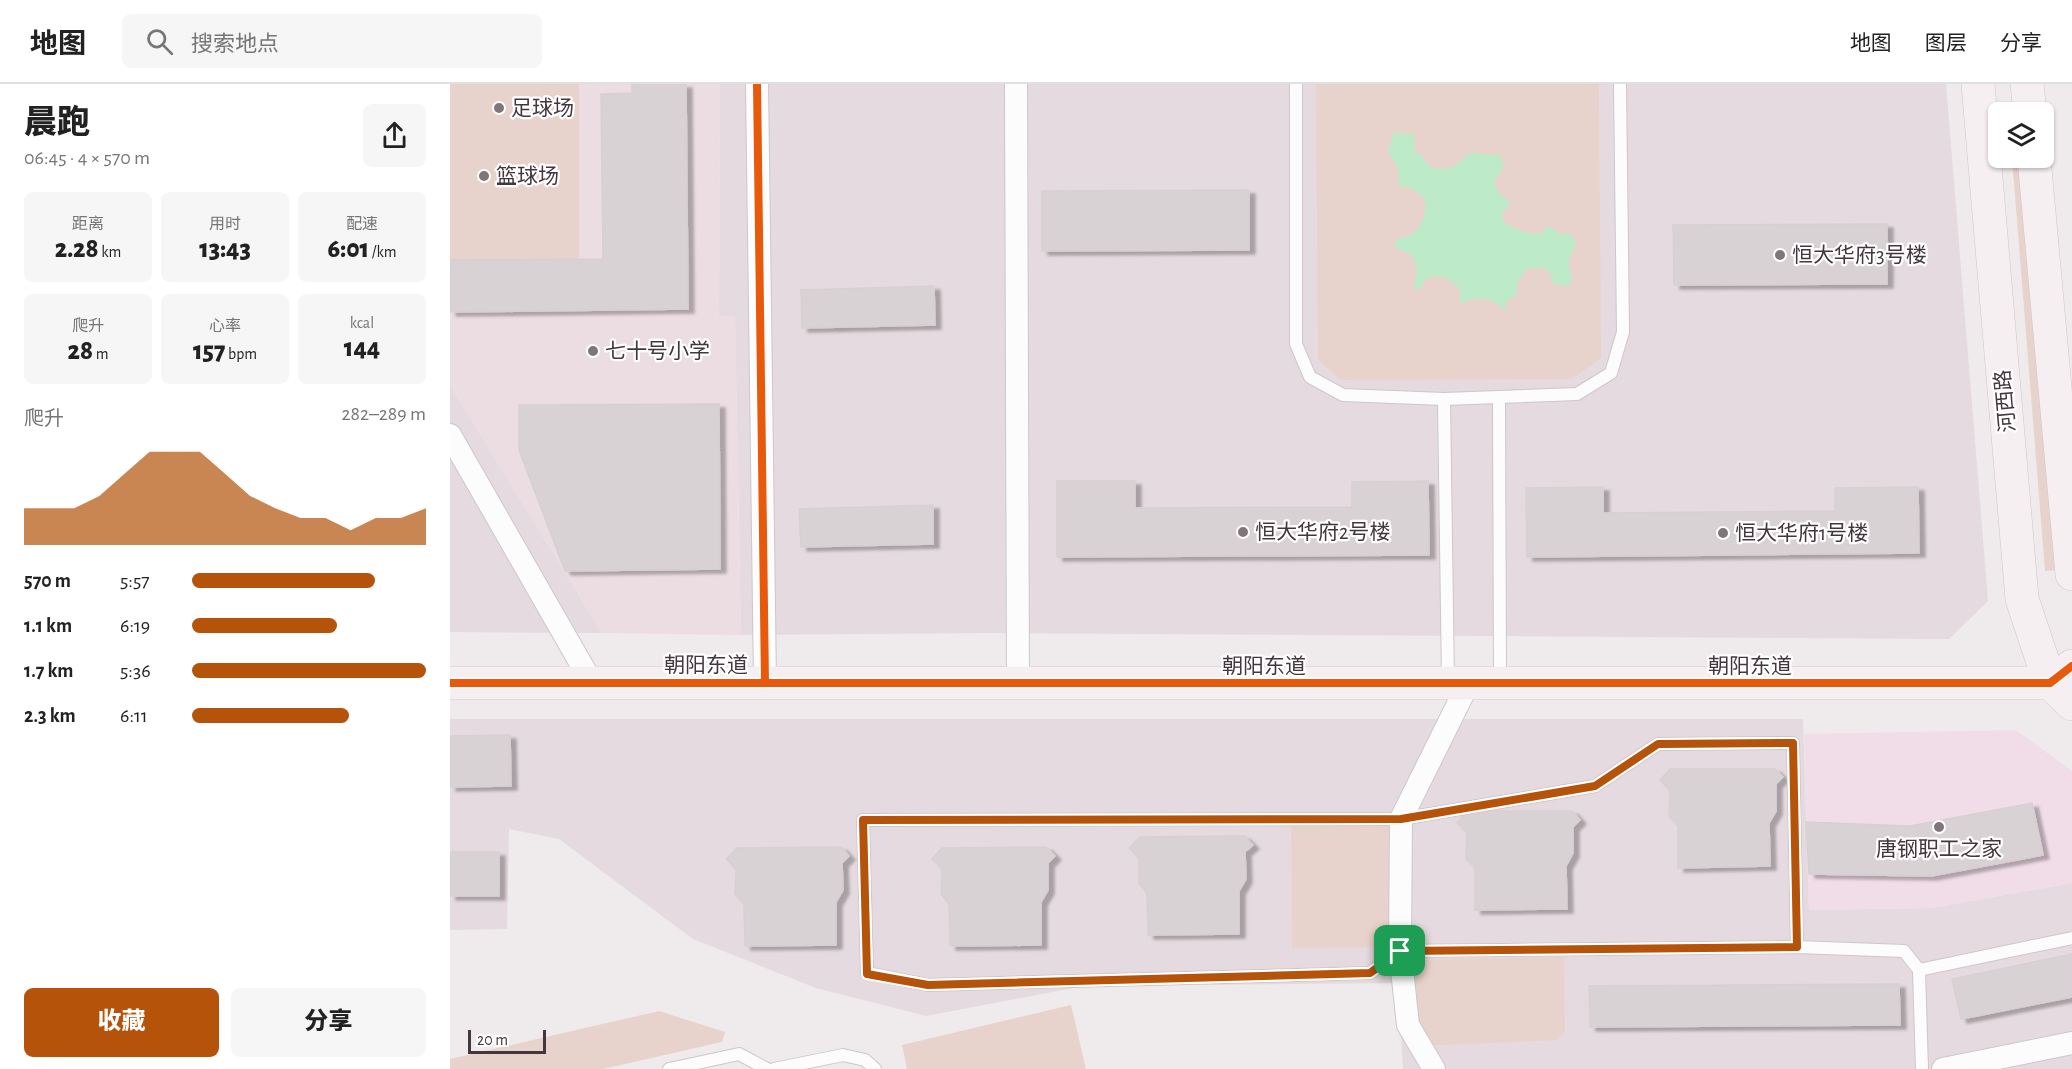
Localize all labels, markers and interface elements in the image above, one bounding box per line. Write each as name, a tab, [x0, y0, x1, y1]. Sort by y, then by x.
search box	[122, 14, 542, 68]
icon: search	[143, 25, 176, 58]
text: 地图	[30, 31, 86, 59]
text: 搜索地点	[191, 33, 279, 55]
text: 地图	[1850, 33, 1892, 54]
text: 图层	[1925, 33, 1967, 54]
text: 分享	[2000, 33, 2042, 54]
place label: 足球场	[511, 97, 574, 119]
marker: 足球场	[492, 101, 506, 115]
map controls	[1988, 102, 2054, 168]
button: layers	[1988, 102, 2054, 168]
button: share	[363, 104, 426, 167]
text: 晨跑	[24, 107, 90, 140]
text: 06:45 · 4 × 570 m	[24, 148, 150, 168]
place label: 篮球场	[496, 165, 559, 187]
marker: 篮球场	[477, 169, 491, 183]
text: 距离	[72, 216, 104, 232]
text: 用时	[209, 216, 241, 232]
text: 配速	[346, 216, 378, 232]
text: 2.28	[55, 236, 99, 262]
text: 13:43	[199, 236, 251, 262]
text: 6:01	[327, 236, 369, 262]
text: km	[99, 244, 121, 260]
text: /km	[369, 244, 397, 260]
place label: 恒大华府3号楼	[1792, 244, 1927, 266]
marker: 恒大华府3号楼	[1773, 248, 1787, 262]
text: kcal	[350, 315, 374, 331]
text: 爬升	[72, 318, 104, 334]
text: 心率	[209, 318, 241, 334]
text: 144	[344, 335, 380, 361]
text: 28	[68, 338, 93, 364]
text: 157	[193, 338, 225, 364]
place label: 七十号小学	[605, 340, 710, 362]
marker: 七十号小学	[586, 344, 600, 358]
text: m	[93, 346, 108, 362]
text: bpm	[225, 346, 257, 362]
street label: 河西路	[1991, 369, 2019, 433]
text: 282–289 m	[342, 404, 426, 424]
text: 爬升	[24, 409, 64, 429]
place label: 恒大华府2号楼	[1255, 521, 1391, 543]
place label: 恒大华府1号楼	[1735, 522, 1868, 544]
marker: 恒大华府2号楼	[1236, 525, 1250, 539]
marker: 恒大华府1号楼	[1716, 526, 1730, 540]
text: 570 m	[24, 571, 71, 591]
text: 5:57	[120, 571, 150, 591]
text: 1.1 km	[24, 616, 72, 636]
text: 6:19	[120, 616, 150, 636]
street label: 朝阳东道	[664, 654, 748, 676]
street label: 朝阳东道	[1222, 655, 1306, 677]
street label: 朝阳东道	[1708, 655, 1792, 677]
text: 1.7 km	[24, 661, 73, 681]
text: 5:36	[120, 661, 151, 681]
text: 2.3 km	[24, 706, 76, 726]
text: 6:11	[120, 706, 148, 726]
marker: 唐钢职工之家	[1932, 820, 1946, 834]
place label: 唐钢职工之家	[1876, 838, 2002, 860]
pin	[1374, 925, 1425, 976]
icon: arrive	[1383, 934, 1416, 967]
button: 收藏	[24, 988, 219, 1057]
button: 分享	[231, 988, 426, 1057]
scale bar	[468, 1027, 546, 1054]
text: 20 m	[477, 1032, 508, 1048]

